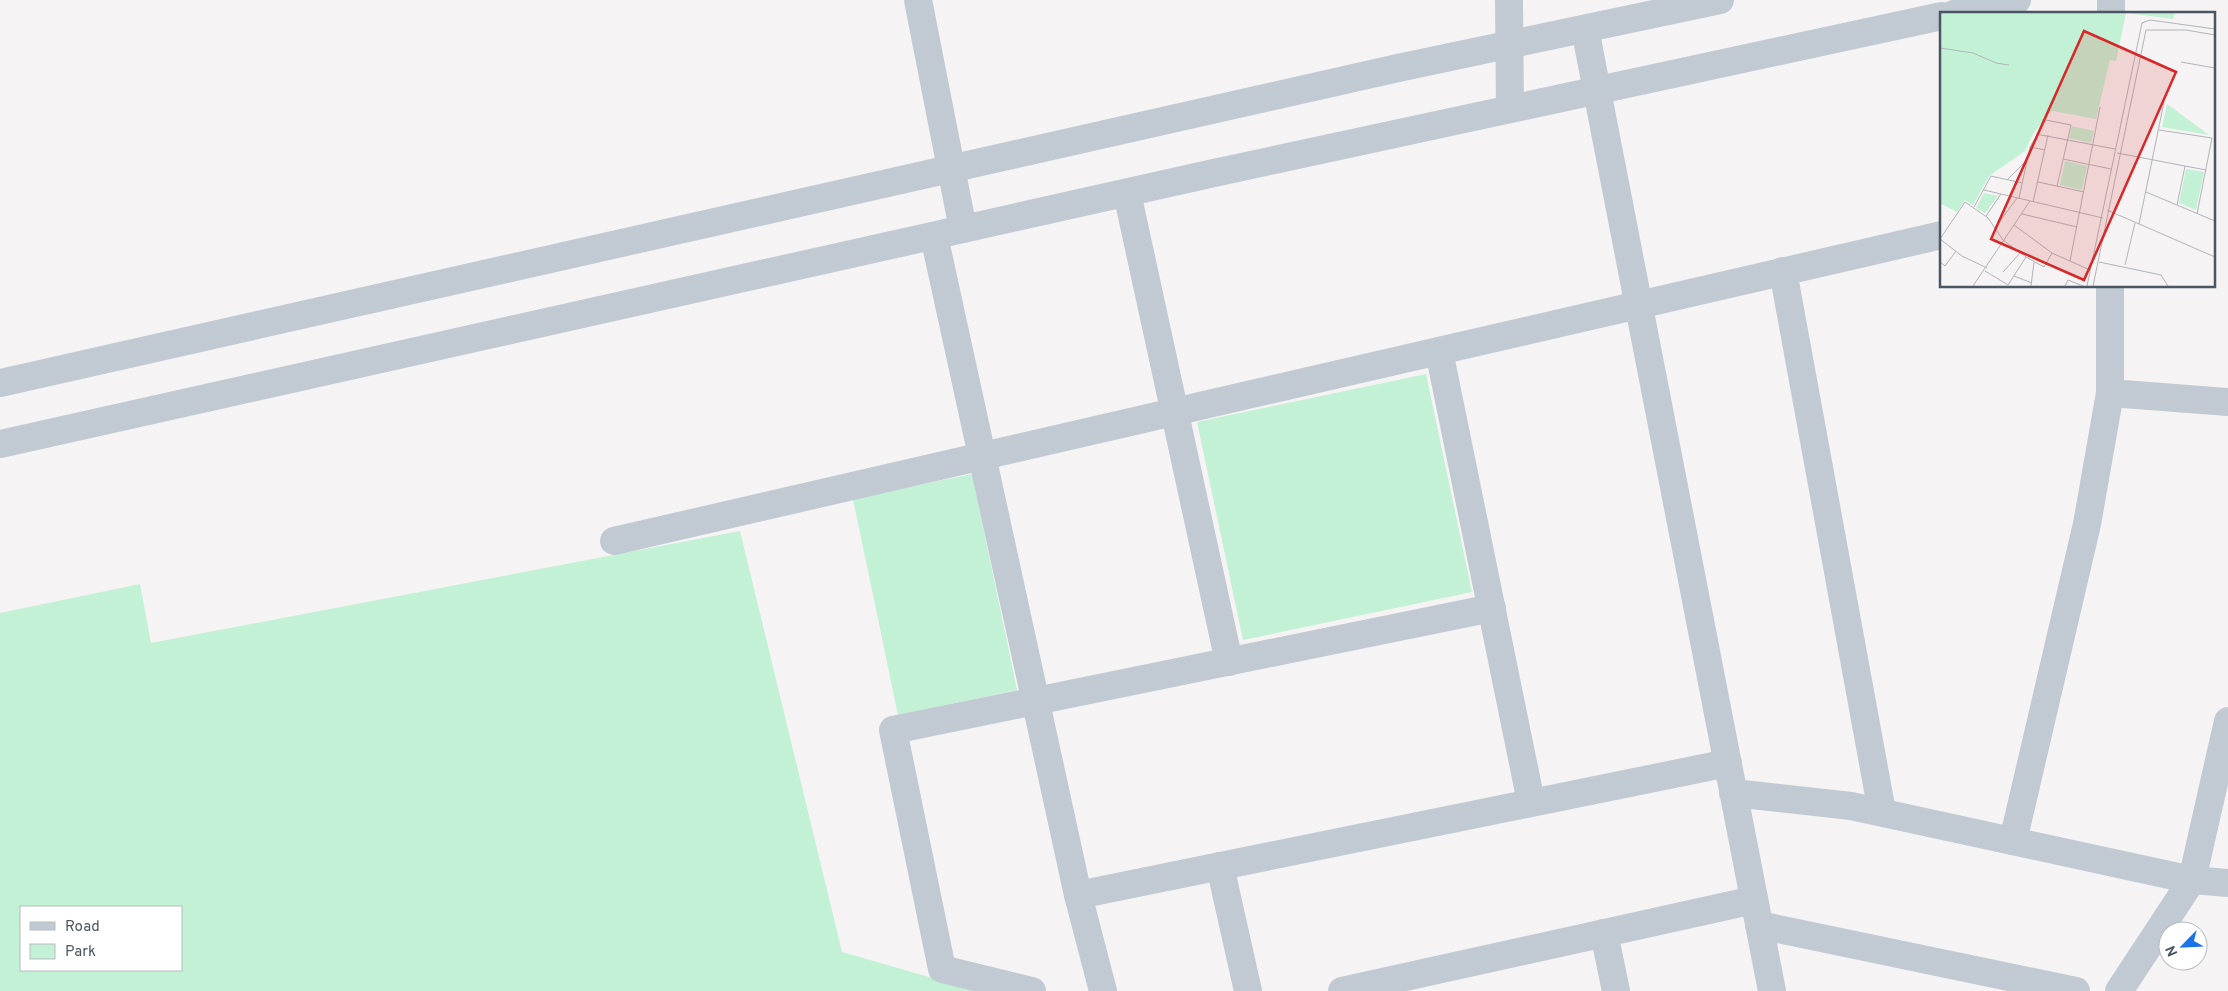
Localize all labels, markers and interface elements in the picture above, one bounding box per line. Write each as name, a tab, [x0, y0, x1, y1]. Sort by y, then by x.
inset map	[1940, 12, 2216, 288]
legend	[20, 906, 182, 971]
text: Road	[65, 918, 100, 937]
north arrow	[2158, 921, 2208, 971]
text: Park	[65, 943, 96, 962]
text: N	[2163, 943, 2182, 959]

